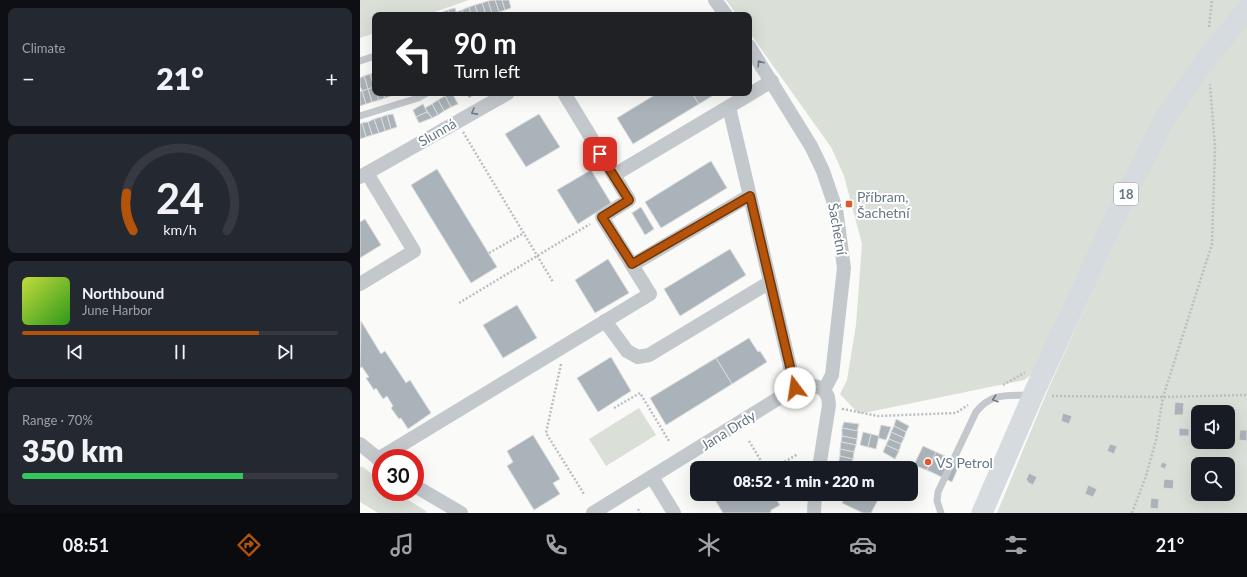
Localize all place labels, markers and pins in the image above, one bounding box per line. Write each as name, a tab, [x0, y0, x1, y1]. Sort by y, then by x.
pin	[583, 137, 617, 171]
place label: Příbram, Šachetní	[857, 188, 910, 221]
marker: Příbram, Šachetní	[844, 199, 854, 209]
place label: VS Petrol	[936, 454, 993, 471]
marker: VS Petrol	[923, 457, 933, 467]

